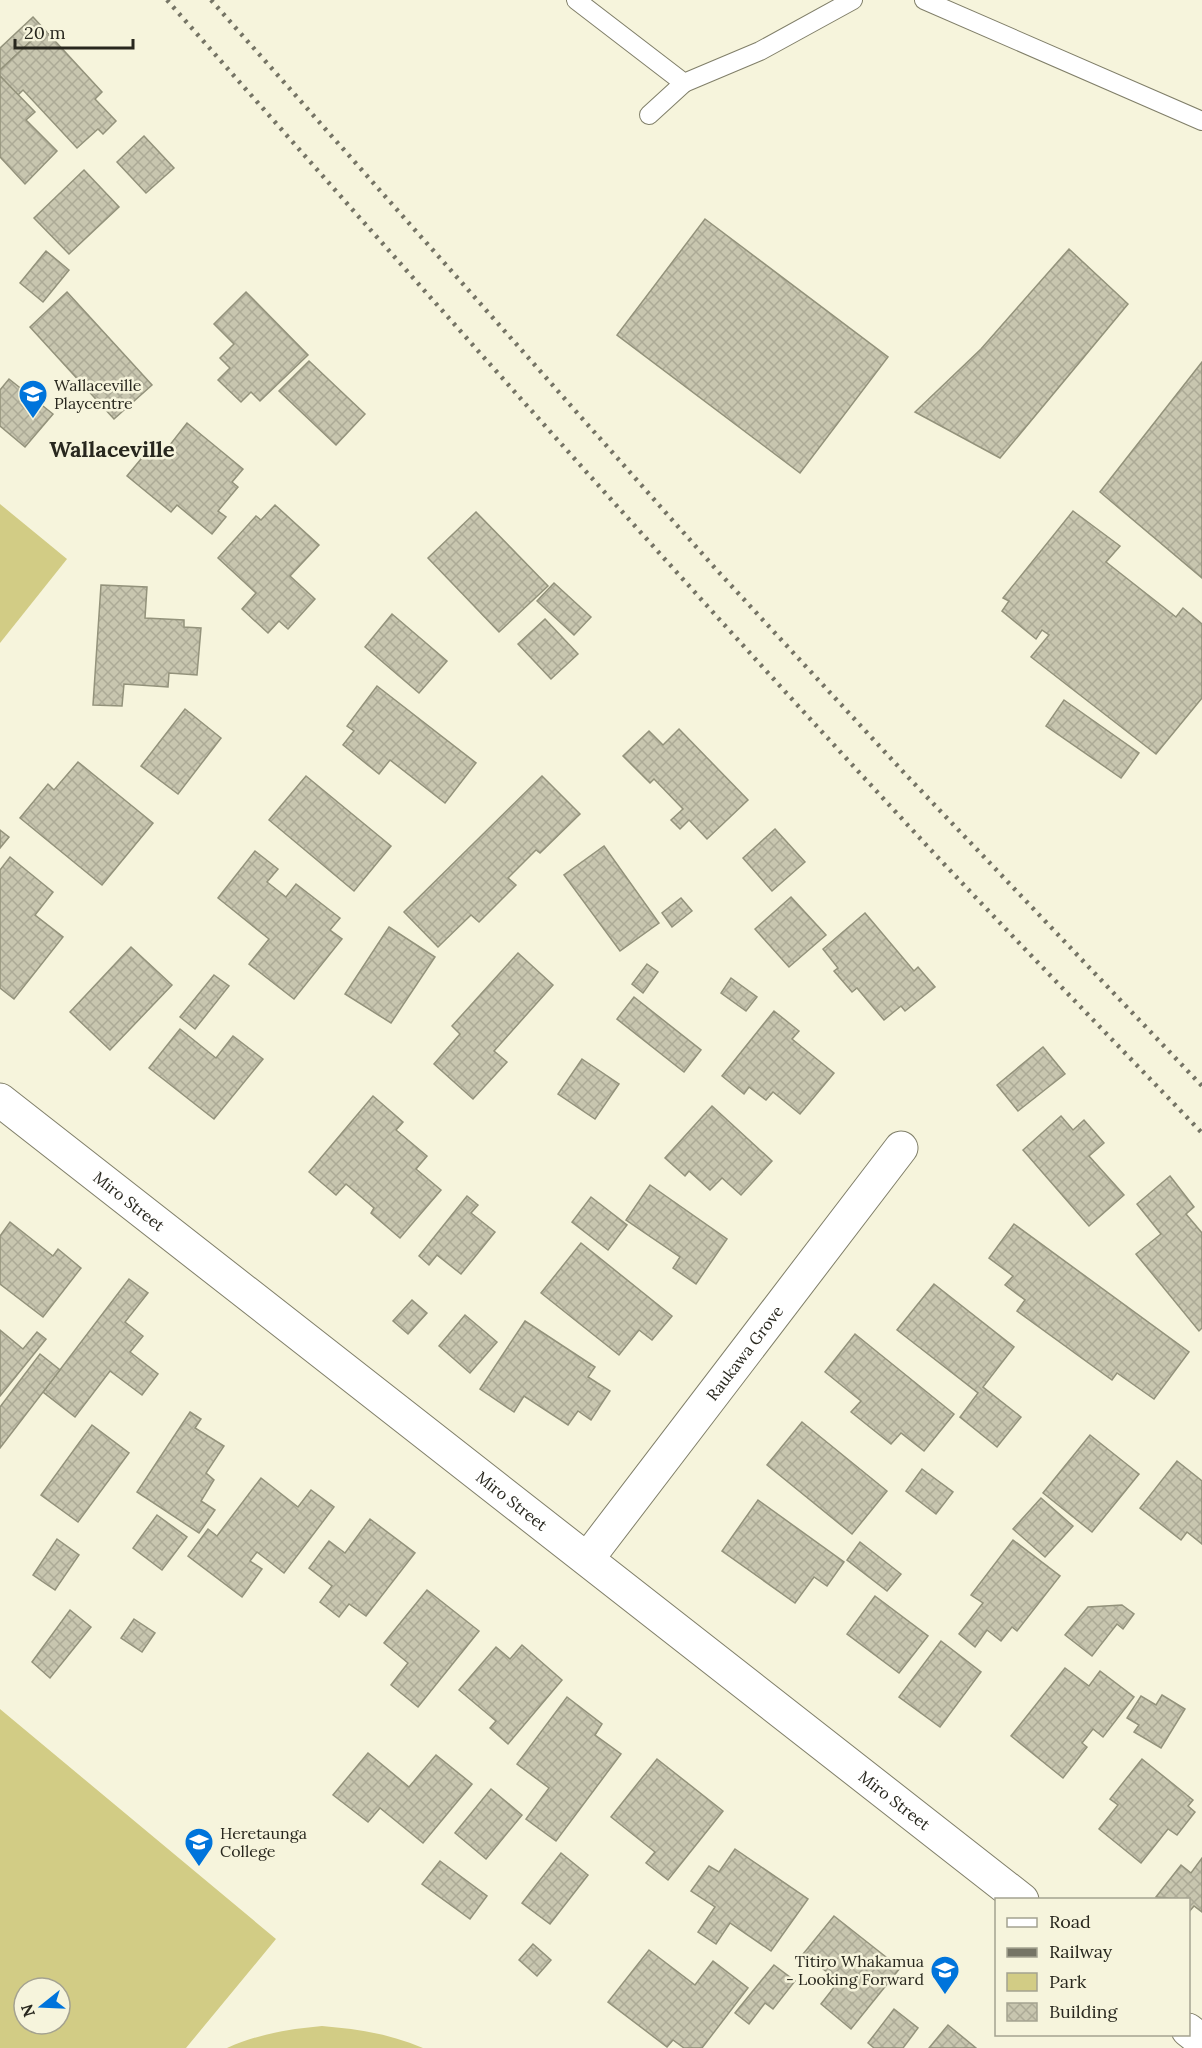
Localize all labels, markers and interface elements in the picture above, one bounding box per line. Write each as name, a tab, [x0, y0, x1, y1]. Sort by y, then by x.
scale bar	[15, 12, 134, 50]
text: 20 m	[24, 21, 66, 44]
place label: Wallaceville Playcentre	[54, 375, 142, 413]
school or university icon: Wallaceville Playcentre	[17, 378, 49, 420]
district label: Wallaceville	[49, 435, 175, 463]
street label: Miro Street	[89, 1167, 169, 1236]
street label: Raukawa Grove	[702, 1301, 787, 1405]
street label: Miro Street	[472, 1467, 552, 1535]
street label: Miro Street	[855, 1766, 935, 1835]
place label: Heretaunga College	[220, 1823, 307, 1861]
school or university icon: Heretaunga College	[183, 1826, 215, 1868]
legend	[995, 1898, 1190, 2036]
text: Road	[1049, 1910, 1091, 1933]
text: Railway	[1049, 1940, 1113, 1963]
place label: Titiro Whakamua - Looking Forward	[786, 1951, 924, 1989]
school or university icon: Titiro Whakamua - Looking Forward	[929, 1954, 961, 1996]
text: Park	[1049, 1970, 1087, 1993]
north arrow	[12, 1976, 72, 2036]
text: Building	[1049, 2000, 1119, 2023]
text: N	[16, 2002, 39, 2020]

